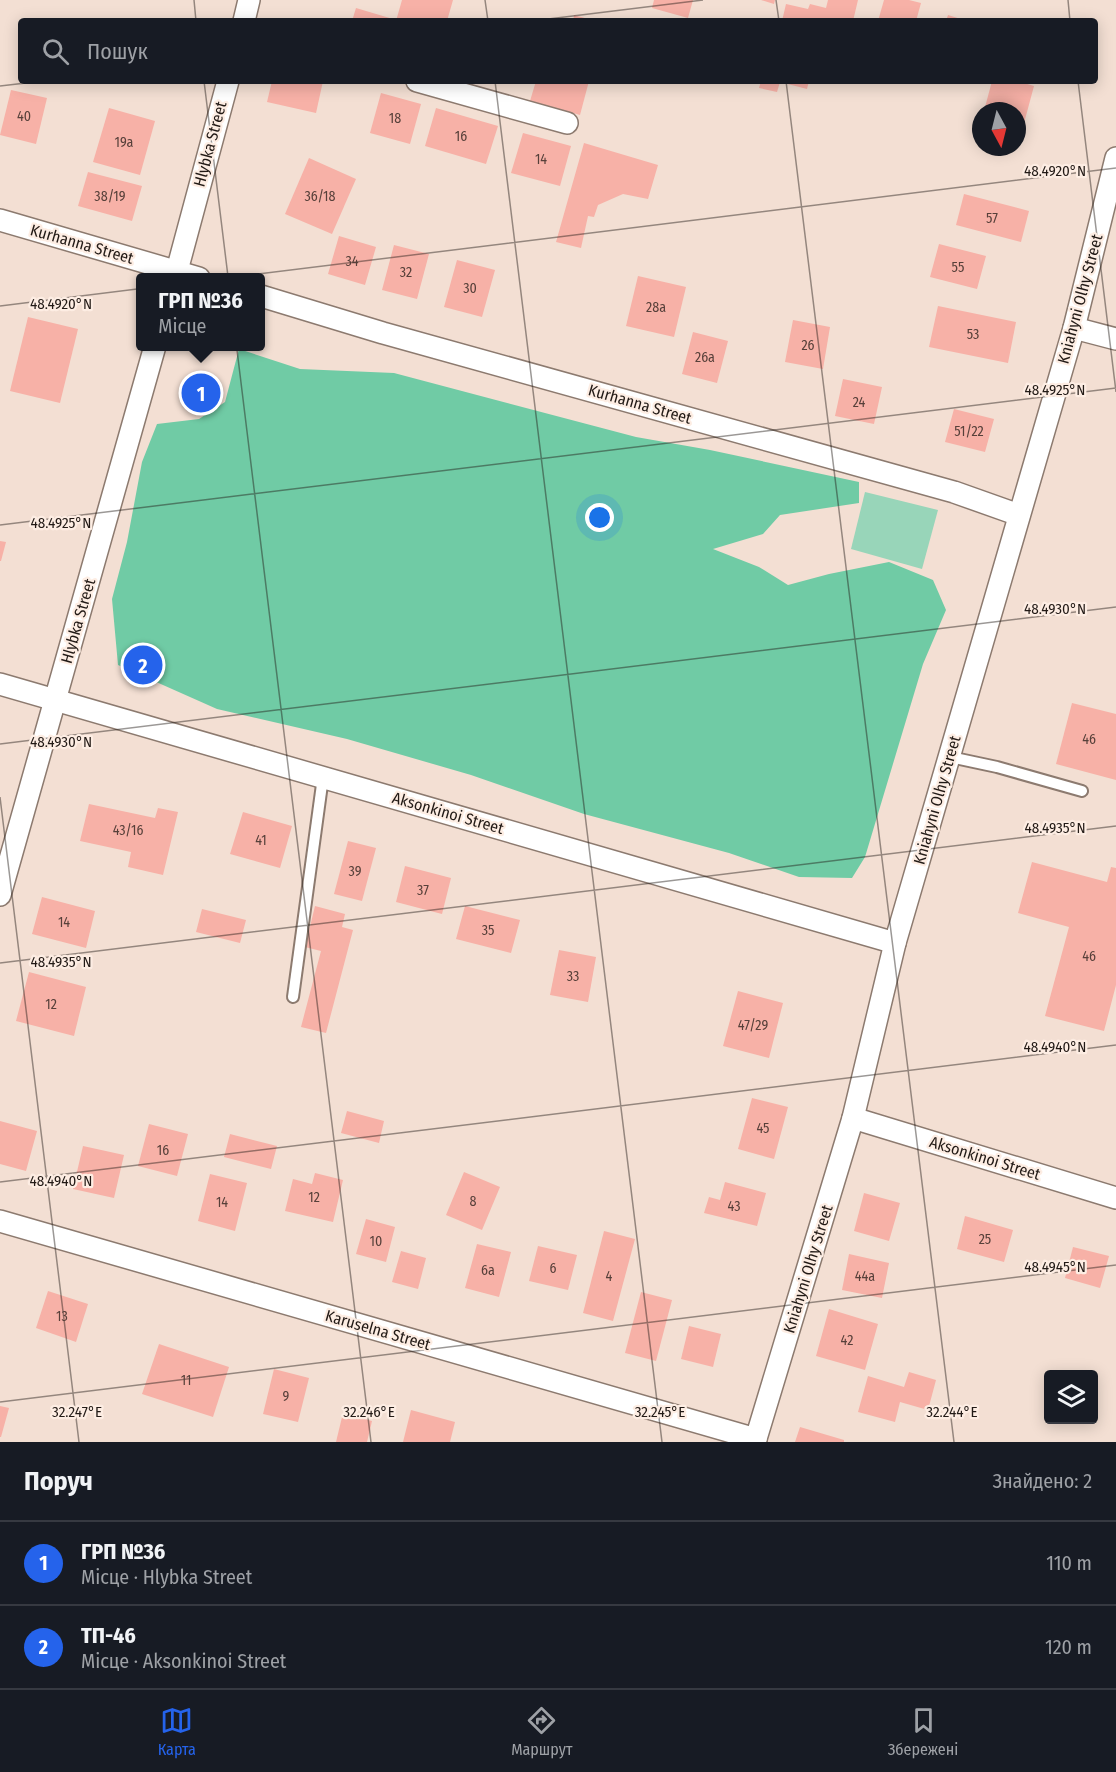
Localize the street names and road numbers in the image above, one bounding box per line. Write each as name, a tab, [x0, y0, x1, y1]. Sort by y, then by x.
street label: Hlybka Street	[189, 99, 231, 189]
street label: Kurhanna Street	[28, 220, 136, 268]
street label: Kniahyni Olhy Street	[1054, 231, 1107, 366]
street label: Kurhanna Street	[586, 380, 694, 428]
street label: Hlybka Street	[57, 576, 99, 666]
street label: Kniahyni Olhy Street	[909, 733, 965, 867]
street label: Aksonkinoi Street	[390, 788, 507, 838]
street label: Aksonkinoi Street	[927, 1132, 1043, 1184]
street label: Kniahyni Olhy Street	[779, 1202, 837, 1336]
street label: Karuselna Street	[323, 1306, 433, 1354]

